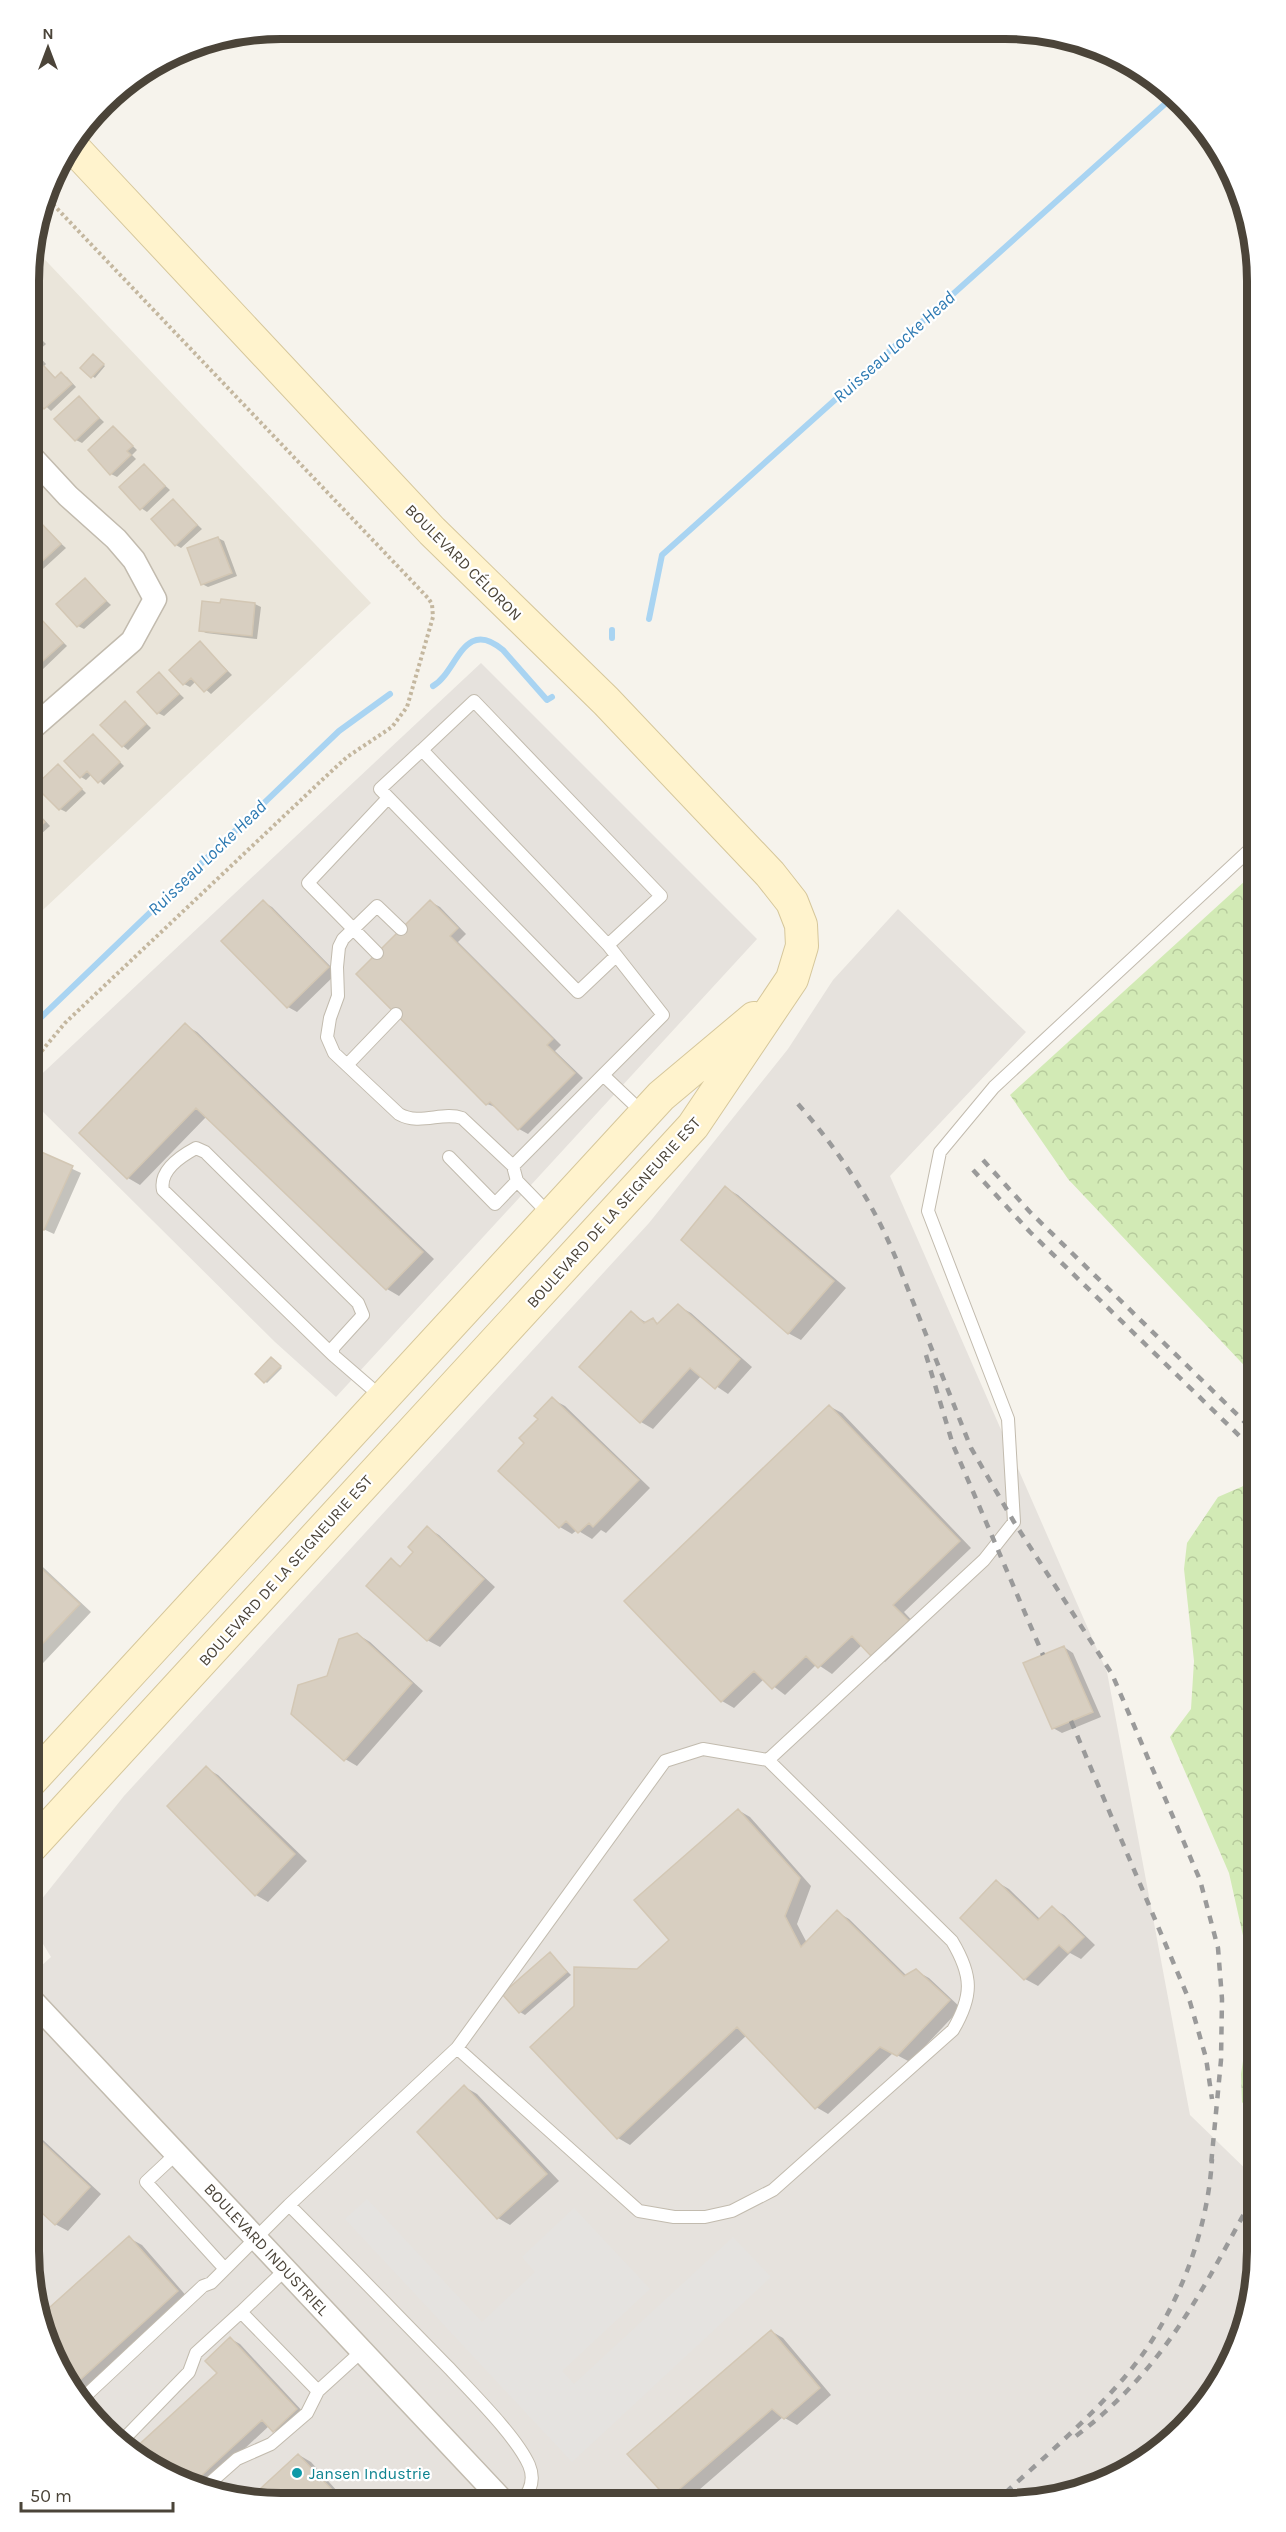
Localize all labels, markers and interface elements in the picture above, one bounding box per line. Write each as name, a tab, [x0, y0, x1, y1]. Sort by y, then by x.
north arrow	[18, 18, 78, 78]
text: N	[42, 24, 54, 43]
water label: Ruisseau Locke Head	[828, 286, 960, 408]
street label: BOULEVARD CÉLORON	[402, 500, 526, 624]
water label: Ruisseau Locke Head	[143, 795, 271, 920]
street label: BOULEVARD DE LA SEIGNEURIE EST	[523, 1113, 704, 1312]
street label: BOULEVARD DE LA SEIGNEURIE EST	[195, 1471, 376, 1670]
street label: BOULEVARD INDUSTRIEL	[200, 2179, 333, 2320]
place label: Jansen Industrie	[309, 2464, 431, 2483]
marker: Jansen Industrie	[290, 2466, 304, 2480]
scale bar	[21, 2475, 172, 2513]
text: 50 m	[30, 2485, 72, 2507]

